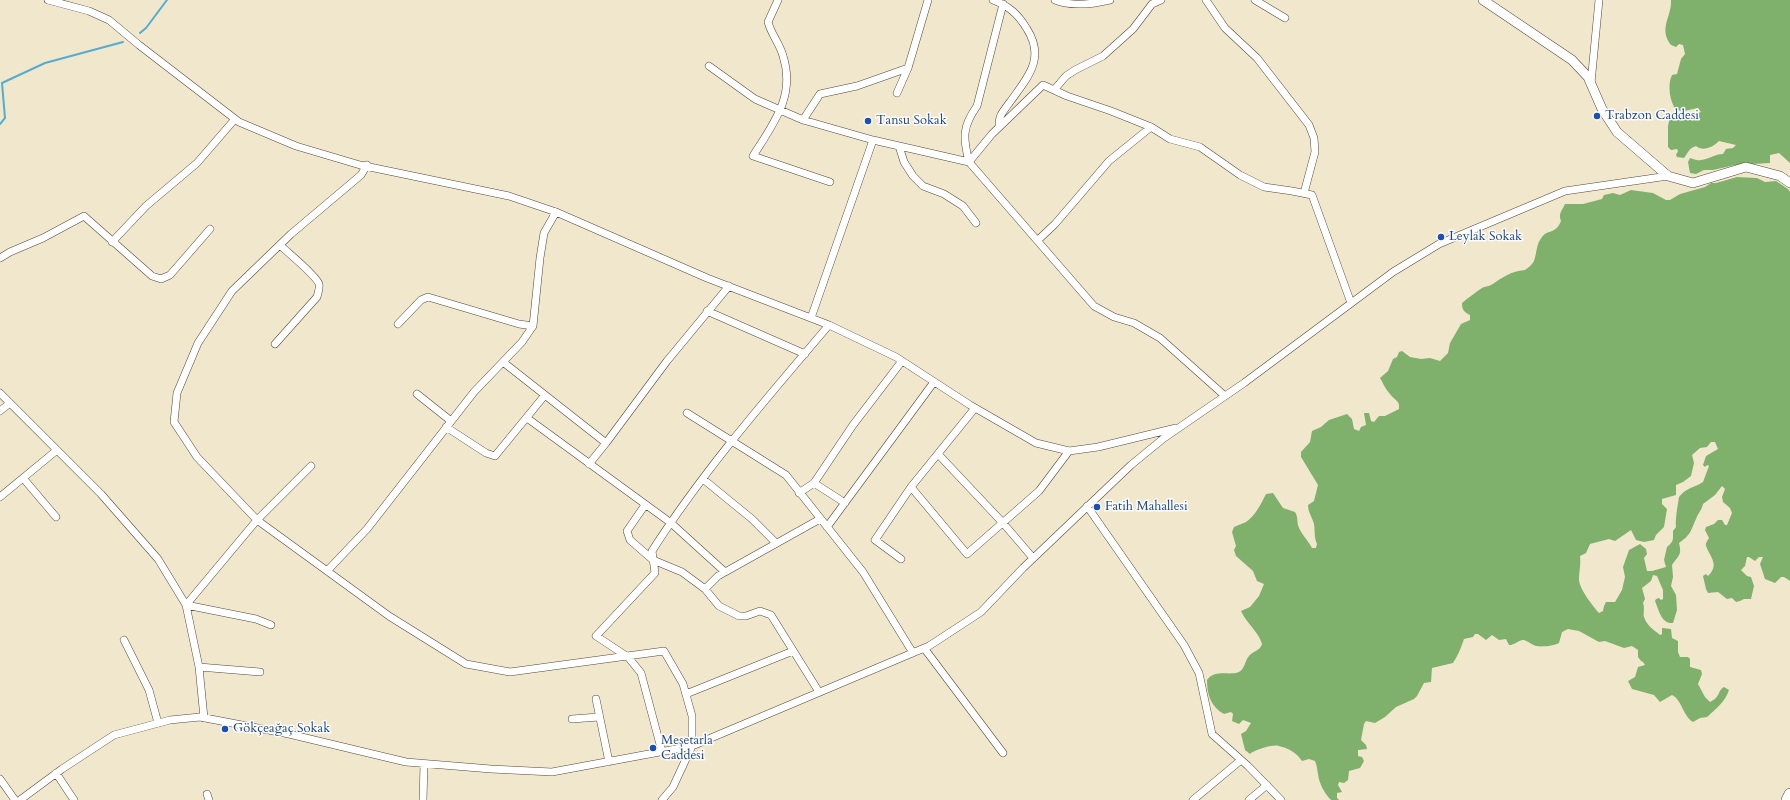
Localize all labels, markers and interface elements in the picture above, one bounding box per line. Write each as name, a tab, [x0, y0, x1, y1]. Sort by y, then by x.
place label: Trabzon Caddesi	[1605, 108, 1699, 124]
marker: Trabzon Caddesi	[1592, 111, 1602, 121]
place label: Tansu Sokak	[876, 113, 947, 129]
marker: Tansu Sokak	[863, 116, 873, 126]
place label: Leylak Sokak	[1449, 229, 1522, 245]
marker: Leylak Sokak	[1436, 232, 1446, 242]
place label: Fatih Mahallesi	[1105, 499, 1188, 515]
marker: Fatih Mahallesi	[1092, 502, 1102, 512]
place label: Gökçeağaç Sokak	[233, 721, 330, 737]
marker: Gökçeağaç Sokak	[220, 724, 230, 734]
place label: Meşetarla Caddesi	[661, 733, 713, 764]
marker: Meşetarla Caddesi	[648, 743, 658, 753]

